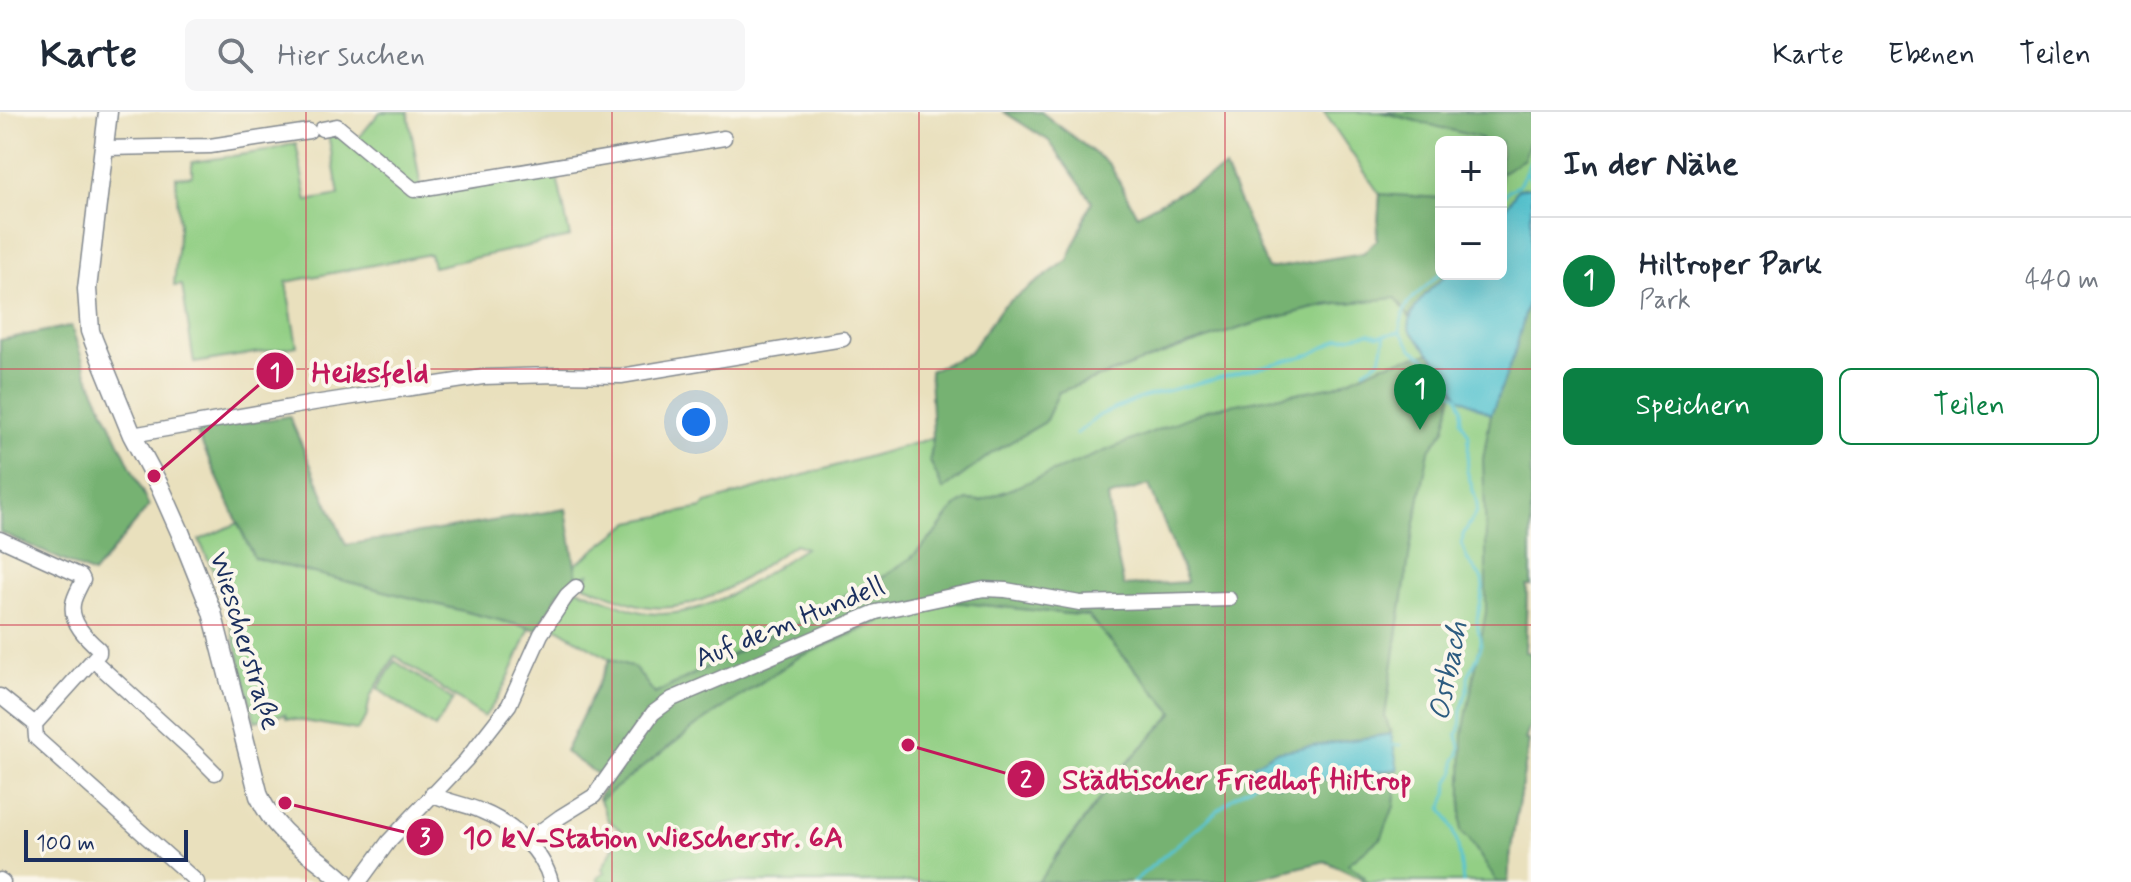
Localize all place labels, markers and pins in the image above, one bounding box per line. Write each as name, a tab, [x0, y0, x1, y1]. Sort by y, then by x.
callout: Heiksfeld	[255, 344, 444, 398]
pin: 1	[1394, 364, 1446, 430]
callout: Städtischer Friedhof Hiltrop	[1006, 752, 1428, 806]
callout: 10 kV-Station Wiescherstr. 6A	[405, 810, 861, 864]

